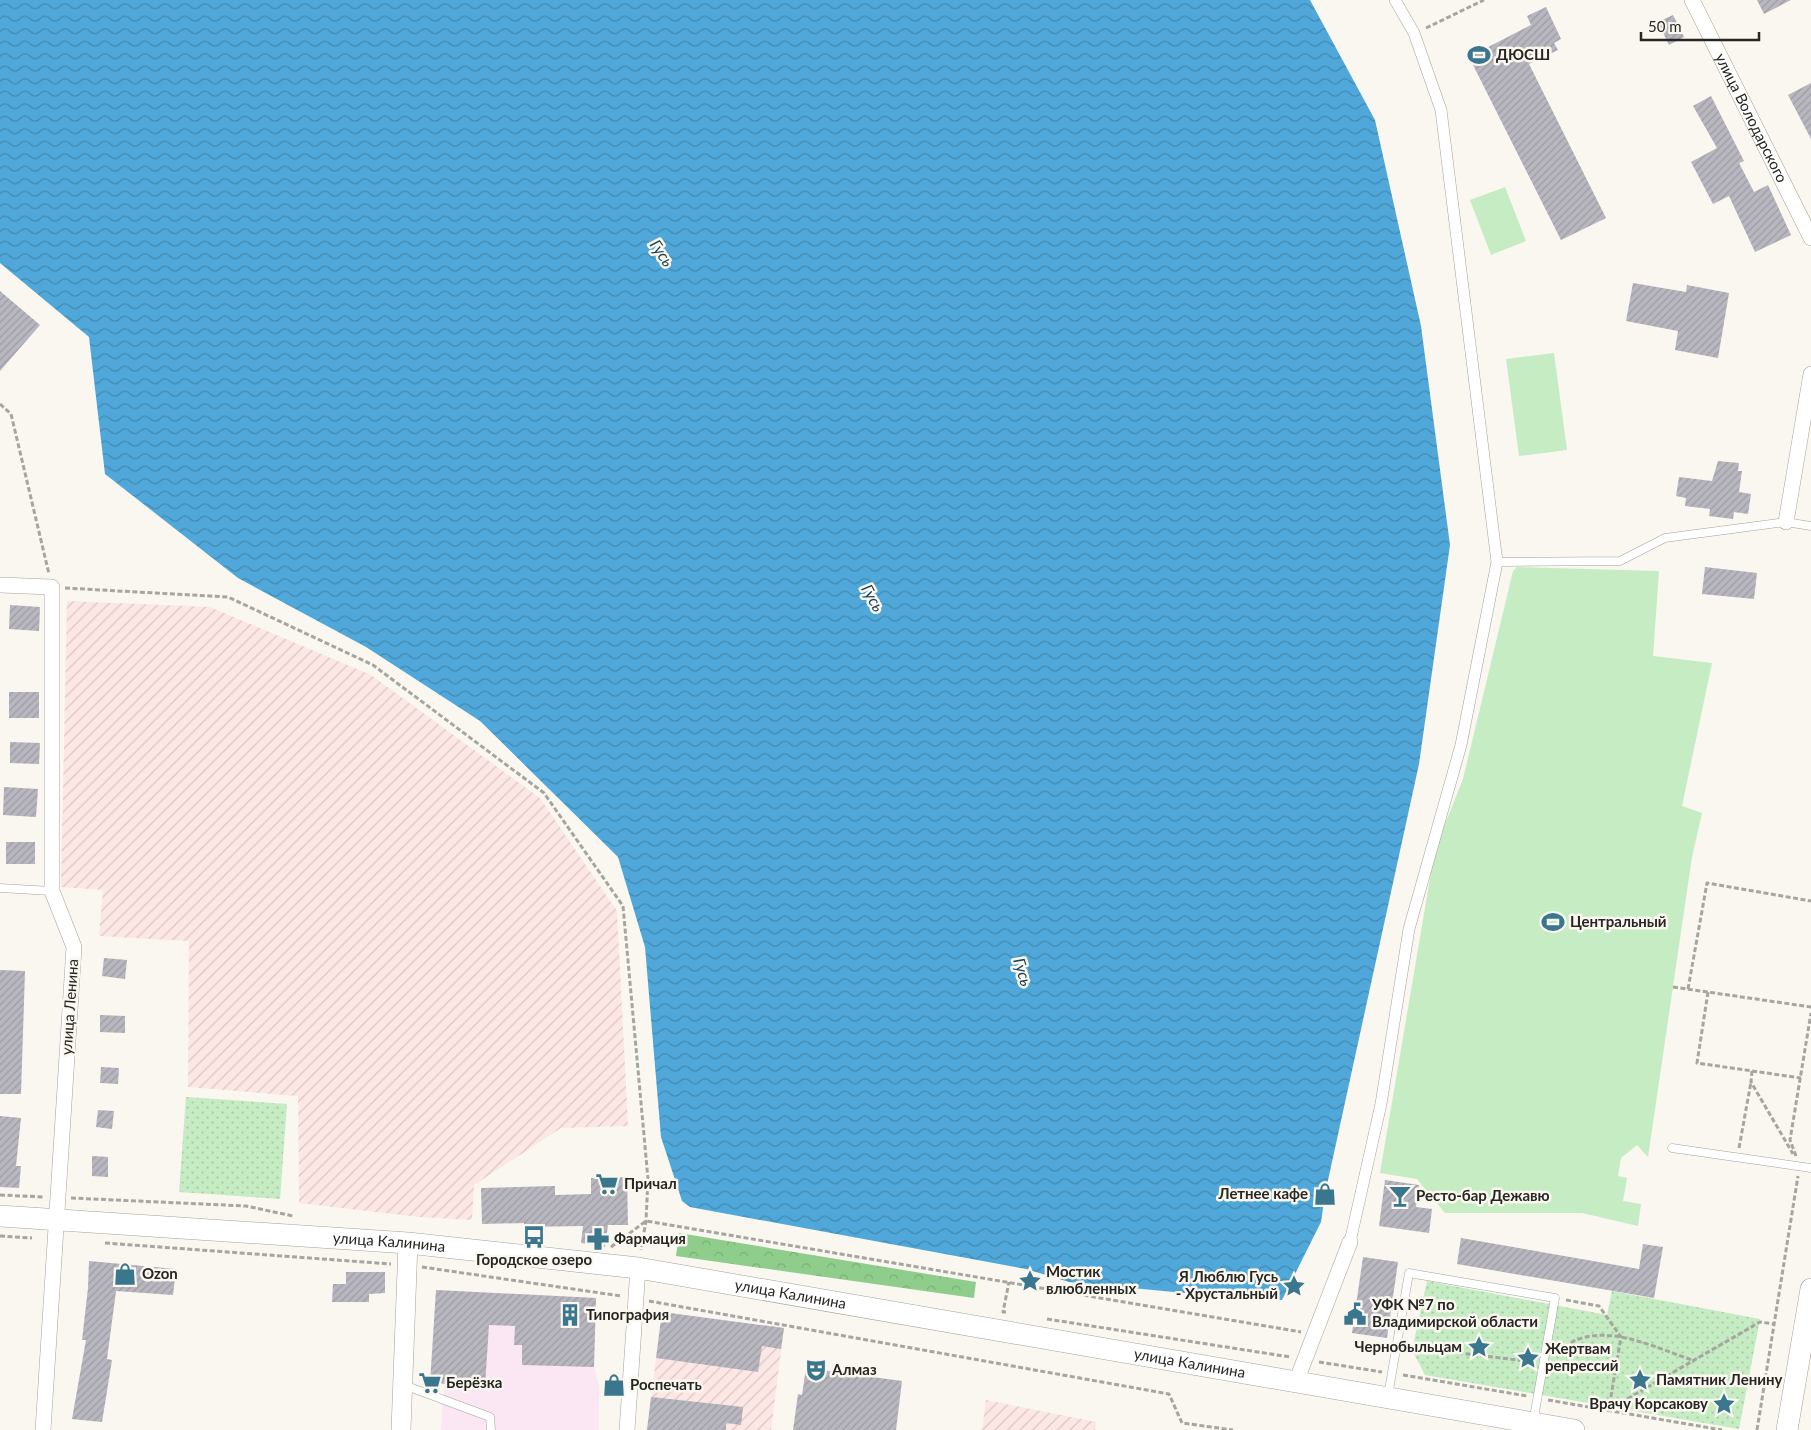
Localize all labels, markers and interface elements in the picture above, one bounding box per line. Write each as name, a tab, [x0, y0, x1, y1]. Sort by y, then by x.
scale bar	[1641, 10, 1758, 42]
text: 50 m	[1648, 17, 1682, 35]
sports icon: ДЮСШ	[1466, 42, 1492, 68]
place label: ДЮСШ	[1496, 45, 1550, 63]
street label: улица Володарского	[1712, 50, 1792, 185]
water label: Гусь	[647, 236, 678, 270]
water label: Гусь	[858, 581, 889, 615]
sports icon: Центральный	[1540, 909, 1566, 935]
place label: Центральный	[1570, 912, 1667, 930]
water label: Гусь	[1010, 955, 1037, 988]
street label: улица Ленина	[57, 958, 81, 1056]
supermarket icon: Причал	[594, 1171, 620, 1197]
place label: Причал	[624, 1174, 677, 1192]
shop icon: Летнее кафе	[1312, 1181, 1338, 1207]
bar icon: Ресто-бар Дежавю	[1387, 1183, 1413, 1209]
place label: Летнее кафе	[1217, 1184, 1308, 1202]
place label: Ресто-бар Дежавю	[1416, 1186, 1550, 1204]
bus stop icon: Городское озеро	[521, 1224, 547, 1250]
pharmacy icon: Фармация	[585, 1226, 611, 1252]
street label: улица Калинина	[332, 1228, 446, 1255]
place label: Фармация	[614, 1229, 686, 1247]
place label: Городское озеро	[476, 1250, 592, 1268]
shop icon: Ozon	[112, 1261, 138, 1287]
place label: Мостик влюбленных	[1046, 1262, 1136, 1297]
place label: Ozon	[142, 1264, 178, 1282]
place label: Я Люблю Гусь - Хрустальный	[1176, 1267, 1278, 1302]
place icon: Мостик влюбленных	[1017, 1268, 1043, 1294]
place icon: Я Люблю Гусь - Хрустальный	[1281, 1273, 1307, 1299]
street label: улица Калинина	[734, 1275, 848, 1312]
place label: УФК №7 по Владимирской области	[1371, 1295, 1538, 1330]
public building icon: УФК №7 по Владимирской области	[1342, 1301, 1368, 1327]
building icon: Типография	[557, 1302, 583, 1328]
place label: Типография	[586, 1305, 669, 1323]
place icon: Чернобыльцам	[1466, 1334, 1492, 1360]
place label: Чернобыльцам	[1355, 1337, 1462, 1355]
place label: Жертвам репрессий	[1545, 1339, 1618, 1374]
street label: улица Калинина	[1133, 1344, 1247, 1381]
place icon: Жертвам репрессий	[1515, 1345, 1541, 1371]
theatre icon: Алмаз	[803, 1357, 829, 1383]
place label: Алмаз	[831, 1360, 877, 1378]
place icon: Памятник Ленину	[1627, 1367, 1653, 1393]
supermarket icon: Берёзка	[417, 1370, 443, 1396]
place label: Памятник Ленину	[1656, 1370, 1782, 1388]
shop icon: Роспечать	[601, 1372, 627, 1398]
place label: Берёзка	[446, 1373, 502, 1391]
place label: Роспечать	[630, 1375, 702, 1393]
place icon: Врачу Корсакову	[1711, 1391, 1737, 1417]
place label: Врачу Корсакову	[1589, 1394, 1708, 1412]

